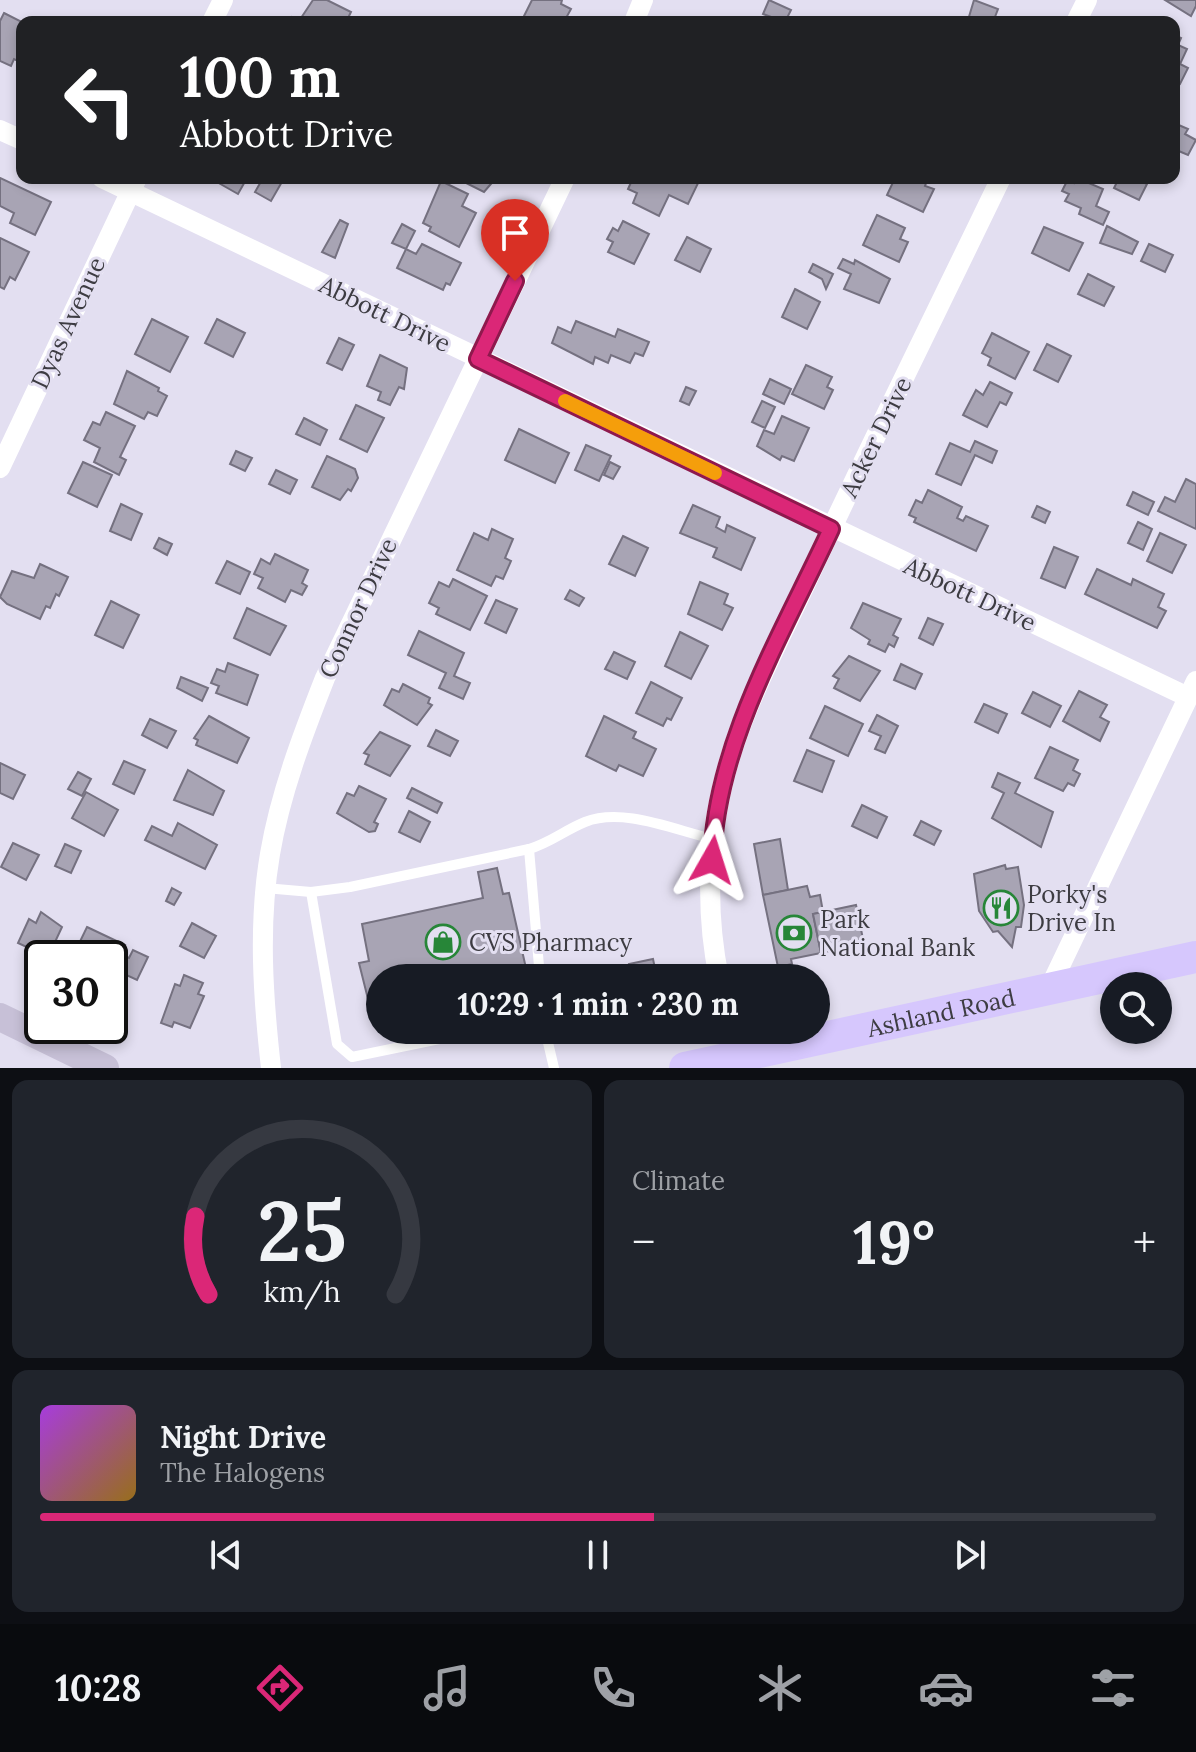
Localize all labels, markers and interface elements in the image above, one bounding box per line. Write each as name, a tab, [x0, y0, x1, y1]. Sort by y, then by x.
text: 100 m	[180, 41, 340, 112]
icon: left	[48, 48, 152, 152]
text: Abbott Drive	[180, 111, 393, 157]
pin	[481, 199, 549, 281]
icon: arrive	[493, 211, 537, 255]
street label: Dyas Avenue	[24, 252, 112, 394]
street label: Abbott Drive	[313, 268, 456, 359]
street label: Acker Drive	[833, 372, 918, 503]
street label: Connor Drive	[312, 533, 404, 683]
street label: Abbott Drive	[898, 549, 1041, 638]
position arrow	[670, 818, 754, 902]
place label: Porky's Drive In	[1027, 879, 1116, 938]
restaurant icon: Porky's Drive In	[982, 889, 1020, 927]
place label: Park National Bank	[820, 904, 975, 963]
bank icon: Park National Bank	[775, 914, 813, 952]
shop icon: CVS Pharmacy	[424, 923, 462, 961]
place label: CVS Pharmacy	[469, 927, 632, 958]
speed limit sign: 30	[24, 940, 128, 1044]
map controls	[1100, 972, 1172, 1044]
button: search	[1100, 972, 1172, 1044]
street label: Ashland Road	[863, 981, 1018, 1044]
text: 10:29 · 1 min · 230 m	[457, 985, 739, 1023]
text: Climate	[632, 1164, 725, 1197]
text: 25	[257, 1177, 347, 1284]
text: 19°	[853, 1204, 935, 1280]
text: −	[632, 1214, 655, 1270]
text: +	[1133, 1214, 1156, 1270]
text: km/h	[263, 1273, 341, 1310]
text: Night Drive	[160, 1418, 326, 1456]
text: The Halogens	[160, 1456, 325, 1489]
icon: previous	[204, 1533, 248, 1577]
icon: pause	[576, 1533, 620, 1577]
icon: next	[948, 1533, 992, 1577]
icon: directions	[252, 1660, 308, 1716]
icon: music	[419, 1660, 475, 1716]
icon: phone	[585, 1660, 641, 1716]
icon: climate	[752, 1660, 808, 1716]
icon: car	[918, 1660, 974, 1716]
icon: filters	[1085, 1660, 1141, 1716]
text: 10:28	[55, 1665, 142, 1711]

